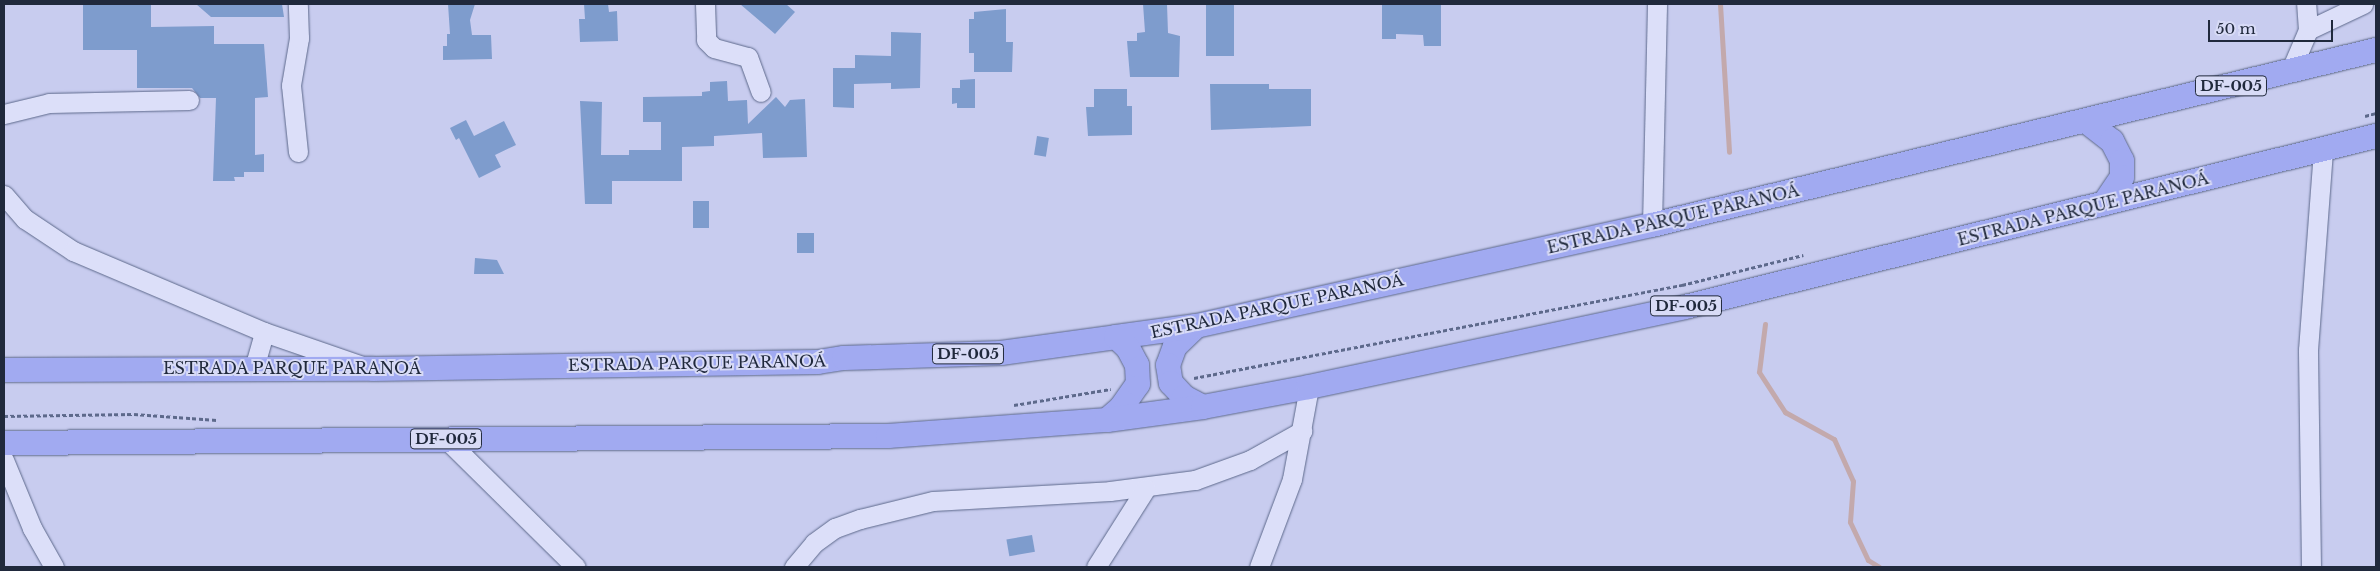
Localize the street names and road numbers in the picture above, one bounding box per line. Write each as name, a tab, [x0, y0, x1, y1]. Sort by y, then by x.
road number: DF-005	[2195, 74, 2267, 98]
street label: ESTRADA PARQUE PARANOÁ	[1955, 168, 2211, 250]
street label: ESTRADA PARQUE PARANOÁ	[1545, 181, 1801, 257]
street label: ESTRADA PARQUE PARANOÁ	[1149, 270, 1405, 342]
road number: DF-005	[1650, 294, 1722, 318]
road number: DF-005	[932, 342, 1004, 366]
street label: ESTRADA PARQUE PARANOÁ	[568, 351, 826, 375]
street label: ESTRADA PARQUE PARANOÁ	[163, 358, 421, 378]
road number: DF-005	[410, 426, 482, 452]

